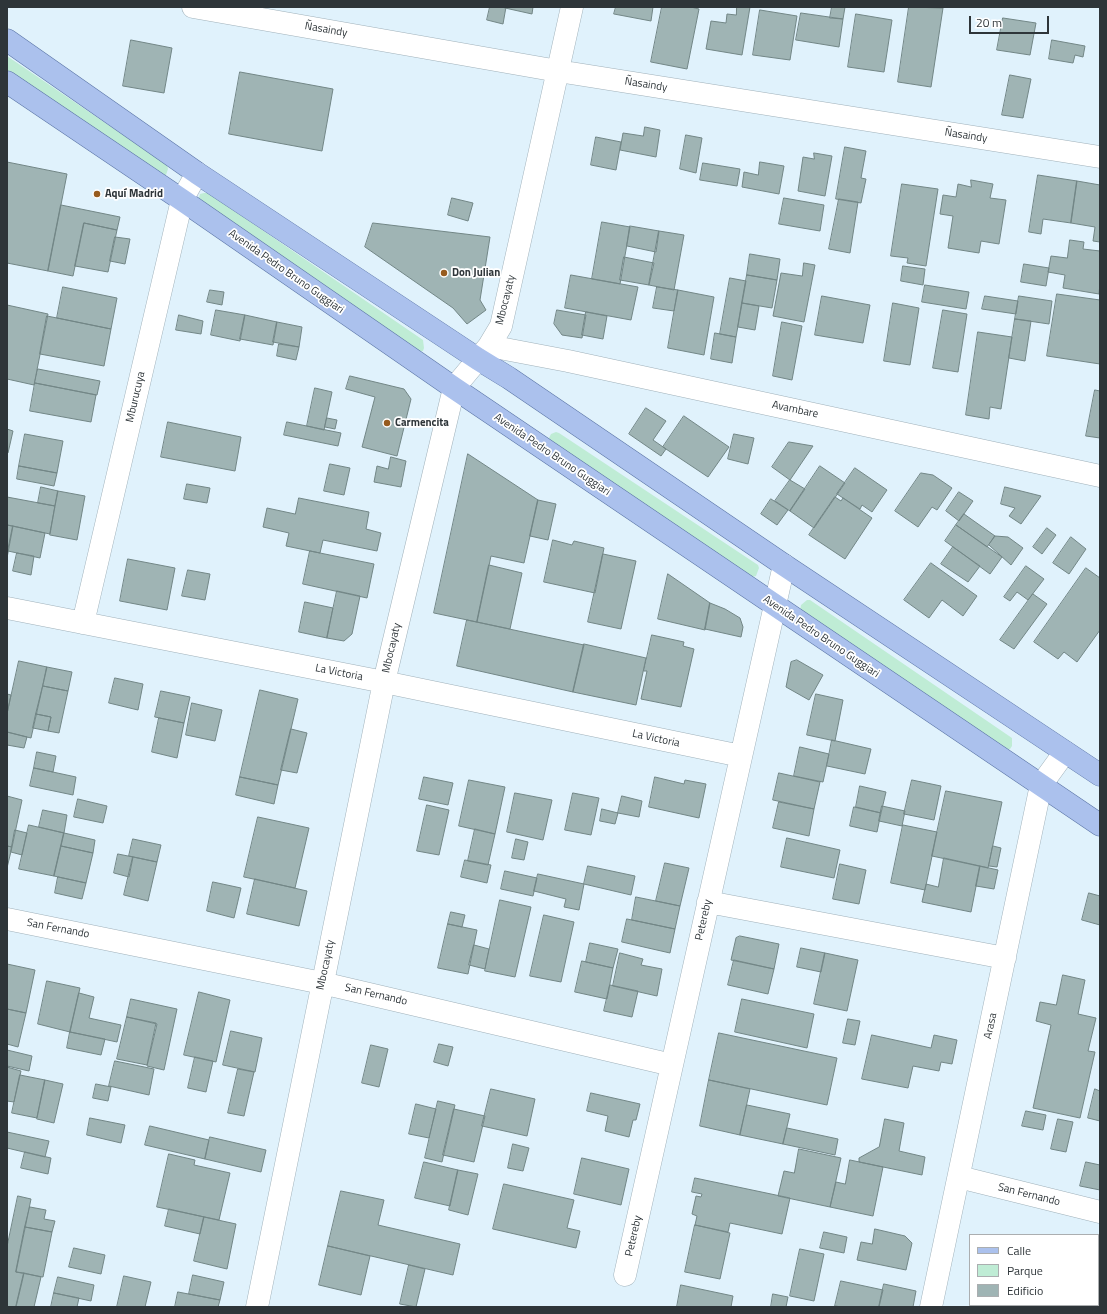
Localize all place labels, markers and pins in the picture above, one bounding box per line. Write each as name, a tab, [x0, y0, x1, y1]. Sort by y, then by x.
place label: Aquí Madrid	[105, 187, 163, 201]
marker: Aquí Madrid	[92, 189, 102, 199]
place label: Don Julian	[452, 266, 500, 280]
marker: Don Julian	[439, 268, 449, 278]
place label: Carmencita	[395, 416, 449, 430]
marker: Carmencita	[382, 418, 392, 428]

